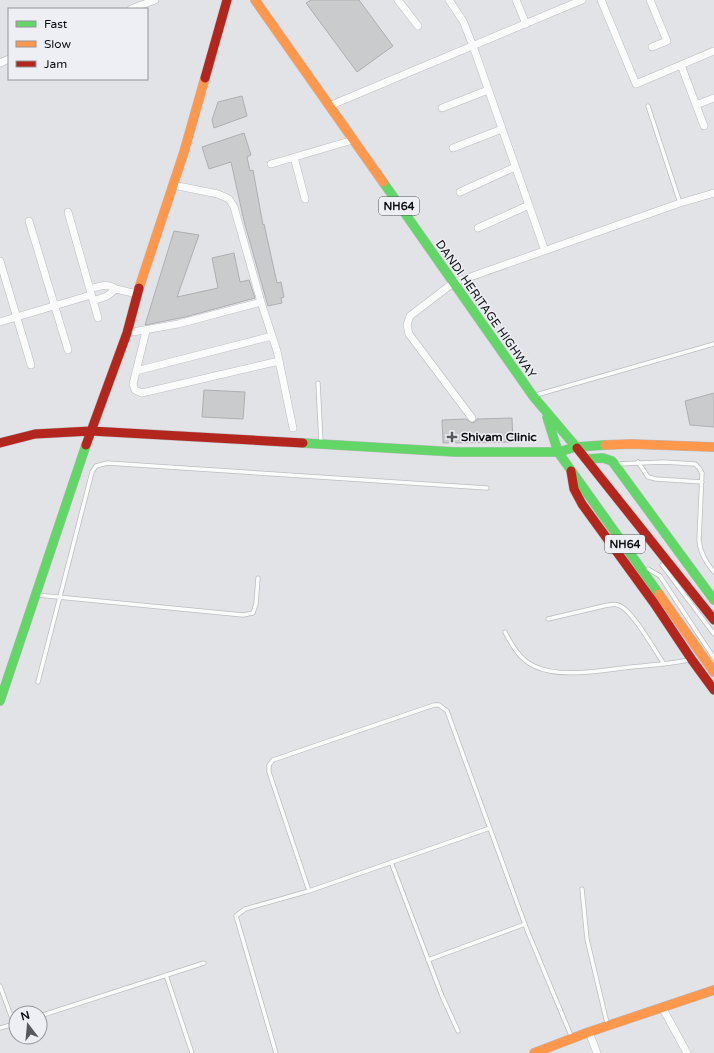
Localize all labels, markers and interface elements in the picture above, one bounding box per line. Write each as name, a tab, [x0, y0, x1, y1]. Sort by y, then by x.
legend	[8, 8, 148, 80]
text: Fast	[44, 17, 68, 31]
text: Slow	[44, 37, 71, 51]
text: Jam	[44, 57, 67, 71]
road number: NH64	[379, 197, 419, 215]
street label: DANDI HERITAGE HIGHWAY	[433, 237, 539, 381]
place label: Shivam Clinic	[461, 430, 537, 444]
marker: Shivam Clinic	[446, 431, 458, 443]
road number: NH64	[605, 535, 645, 553]
north arrow	[8, 1005, 48, 1045]
text: N	[19, 1008, 31, 1023]

